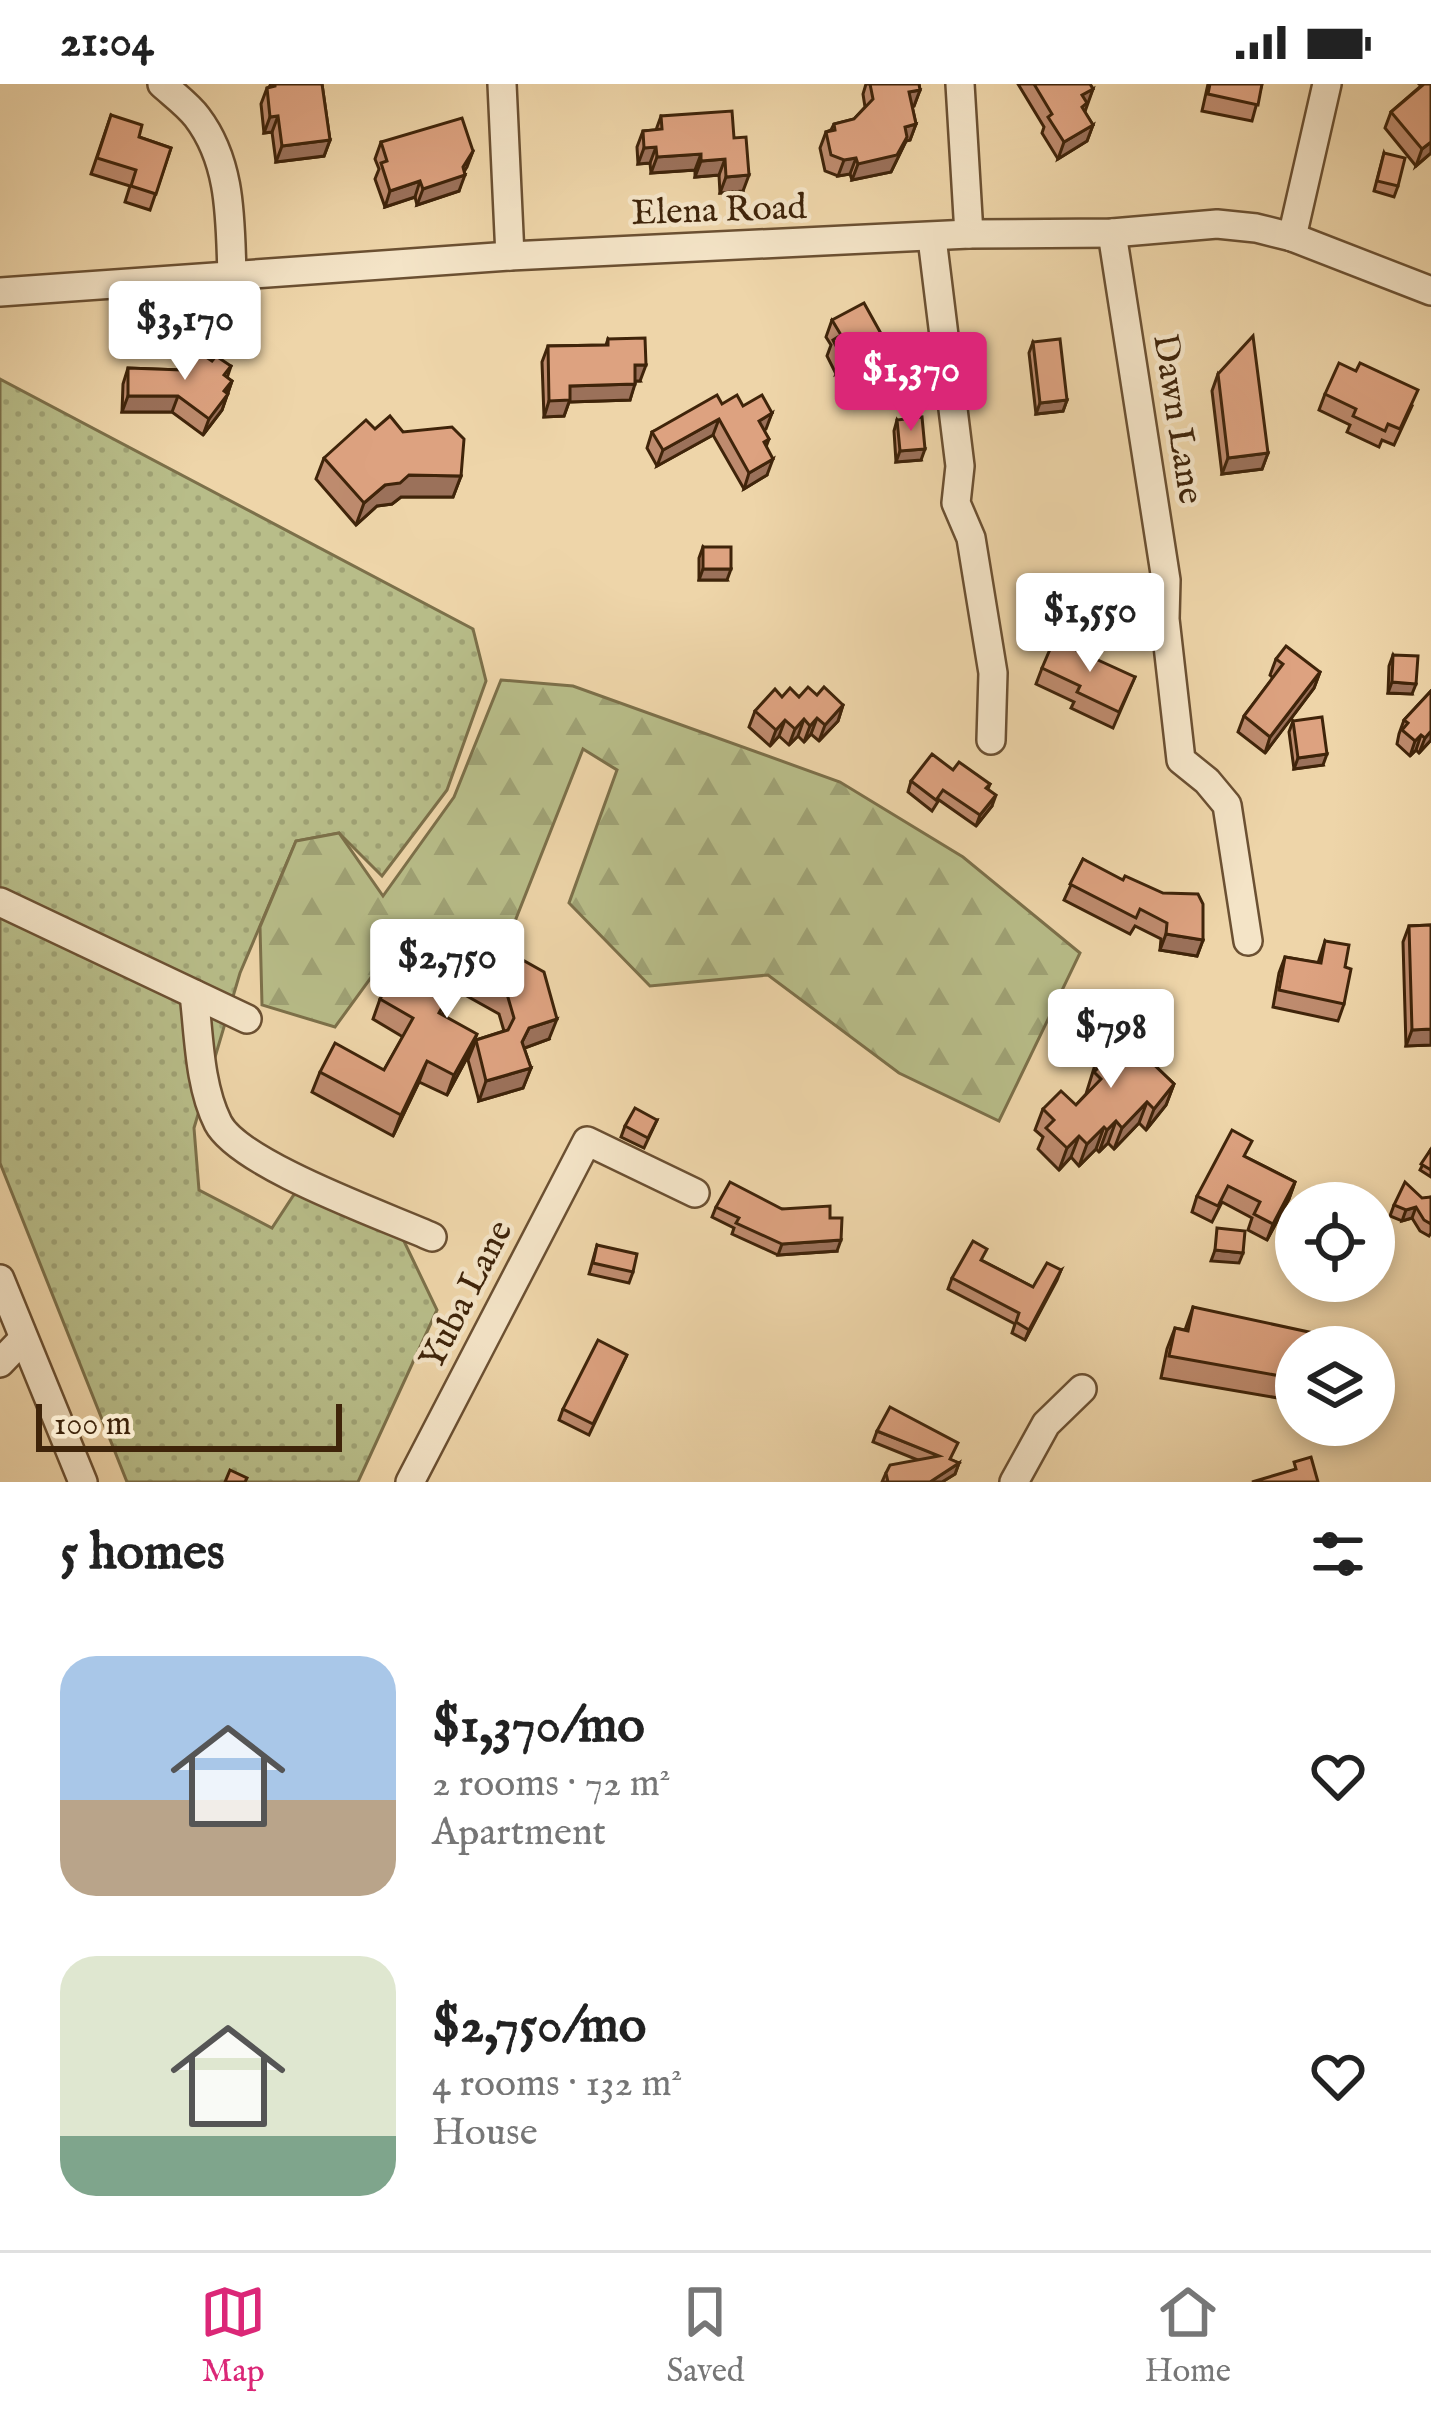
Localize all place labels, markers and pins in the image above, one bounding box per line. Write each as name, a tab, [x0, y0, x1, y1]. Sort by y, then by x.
pin: $3,170	[87, 281, 283, 383]
pin: $1,370	[813, 332, 1009, 434]
pin: $1,550	[992, 573, 1188, 675]
pin: $2,750	[349, 919, 545, 1021]
pin: $798	[1040, 989, 1182, 1091]

